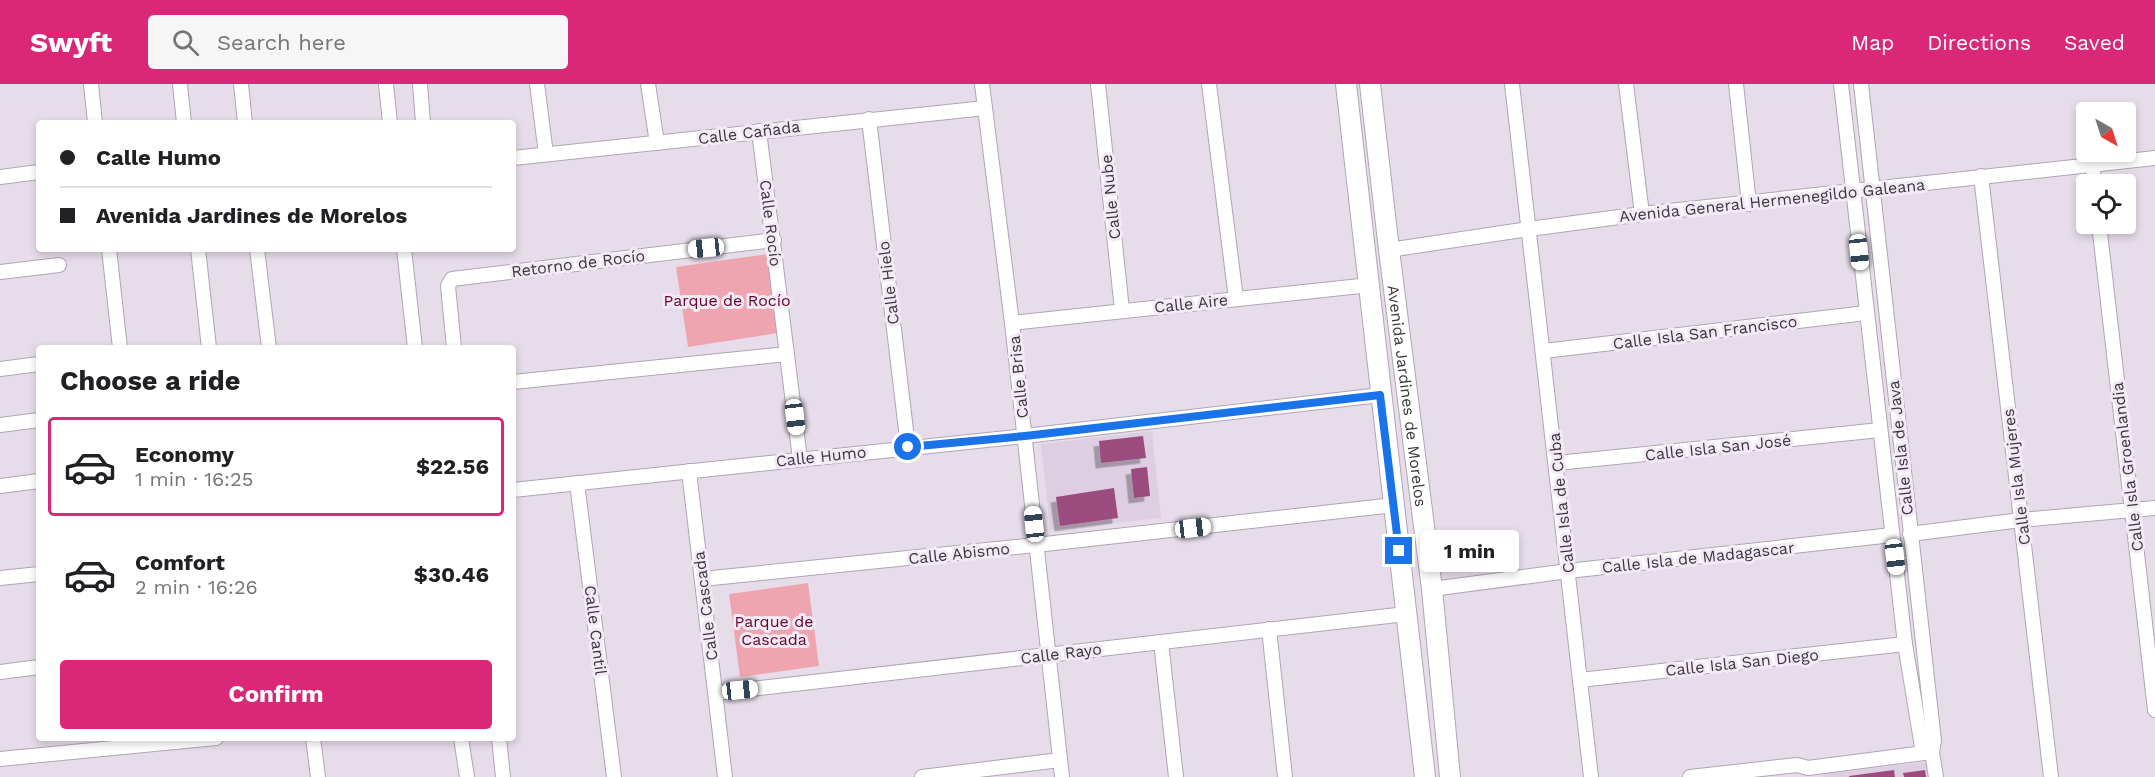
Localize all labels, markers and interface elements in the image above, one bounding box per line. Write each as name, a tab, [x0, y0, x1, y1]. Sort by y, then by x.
search box	[148, 15, 568, 69]
text: Swyft	[30, 26, 112, 59]
icon: search	[169, 26, 202, 59]
text: Search here	[217, 30, 346, 55]
text: Map	[1851, 30, 1894, 55]
text: Directions	[1927, 30, 2031, 55]
text: Saved	[2064, 30, 2125, 55]
north arrow	[2076, 102, 2136, 162]
map controls	[2076, 102, 2136, 234]
street label: Calle Cañada	[697, 117, 801, 148]
text: Calle Humo	[96, 145, 221, 170]
street label: Calle Nube	[1097, 154, 1124, 240]
button: locate	[2076, 174, 2136, 234]
street label: Avenida General Hermenegildo Galeana	[1618, 175, 1926, 226]
street label: Calle Rocío	[756, 179, 785, 268]
text: Avenida Jardines de Morelos	[96, 203, 407, 228]
car	[1848, 233, 1870, 271]
car	[687, 237, 725, 259]
street label: Calle Hielo	[874, 240, 903, 326]
street label: Retorno de Rocío	[510, 246, 646, 281]
street label: Avenida Jardines de Morelos	[1384, 284, 1430, 508]
street label: Calle Aire	[1153, 290, 1229, 317]
park label: Parque de Rocío	[663, 291, 791, 310]
street label: Calle Isla San Francisco	[1612, 312, 1798, 353]
street label: Calle Brisa	[1005, 335, 1032, 419]
text: Choose a ride	[60, 365, 240, 397]
street label: Calle Isla de Java	[1884, 380, 1917, 516]
street label: Calle Isla Groenlandia	[2108, 381, 2147, 553]
car	[784, 398, 806, 436]
street label: Calle Isla Mujeres	[1999, 408, 2034, 546]
street label: Calle Isla San José	[1644, 430, 1792, 465]
street label: Calle Isla de Cuba	[1545, 432, 1578, 574]
route start	[894, 433, 921, 460]
icon: car	[63, 440, 117, 494]
text: Economy	[135, 442, 234, 467]
street label: Calle Humo	[775, 442, 867, 471]
text: $22.56	[416, 454, 489, 479]
text: 1 min · 16:25	[135, 467, 253, 491]
car	[1023, 505, 1045, 543]
car	[1174, 517, 1212, 539]
callout: 1 min	[1420, 530, 1519, 572]
route end	[1385, 537, 1412, 564]
street label: Calle Isla de Madagascar	[1601, 538, 1796, 577]
car	[1884, 538, 1906, 576]
street label: Calle Abismo	[907, 539, 1011, 568]
text: 1 min	[1444, 539, 1495, 563]
icon: car	[63, 548, 117, 602]
text: Comfort	[135, 550, 225, 575]
street label: Calle Cascada	[689, 550, 722, 662]
text: $30.46	[414, 562, 489, 587]
text: 2 min · 16:26	[135, 575, 258, 599]
street label: Calle Cantil	[581, 584, 610, 676]
park label: Parque de Cascada	[735, 612, 813, 649]
street label: Calle Rayo	[1019, 639, 1103, 668]
street label: Calle Isla San Diego	[1664, 645, 1820, 680]
button: Confirm	[60, 660, 492, 729]
car	[721, 679, 759, 701]

